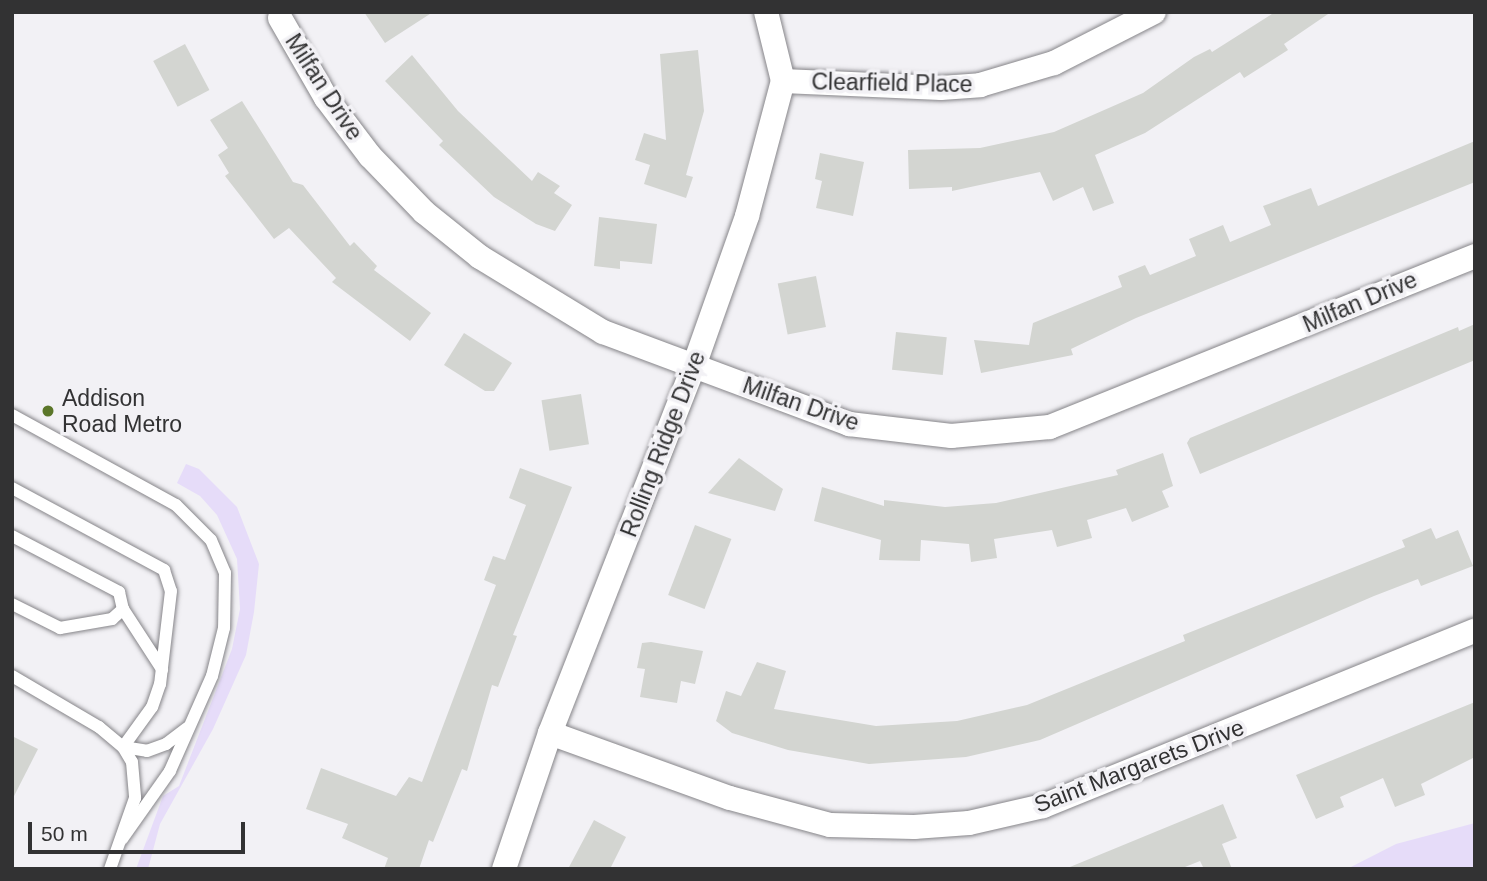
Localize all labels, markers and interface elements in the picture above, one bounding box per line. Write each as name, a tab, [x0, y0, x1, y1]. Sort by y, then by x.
street label: Milfan Drive	[279, 29, 369, 145]
street label: Clearfield Place	[811, 68, 973, 98]
street label: Milfan Drive	[1299, 266, 1421, 338]
street label: Rolling Ridge Drive	[615, 347, 711, 541]
street label: Milfan Drive	[739, 371, 863, 437]
place label: Addison Road Metro	[62, 384, 182, 438]
marker: Addison Road Metro	[40, 403, 56, 419]
street label: Saint Margarets Drive	[1030, 713, 1248, 819]
scale bar	[32, 808, 248, 852]
text: 50 m	[41, 822, 88, 845]

